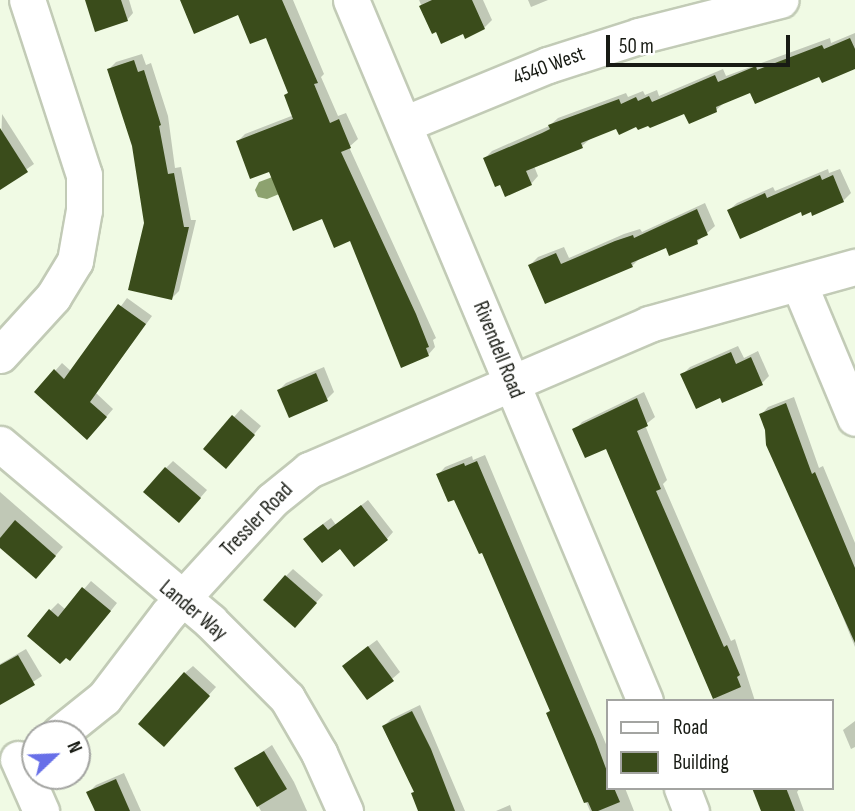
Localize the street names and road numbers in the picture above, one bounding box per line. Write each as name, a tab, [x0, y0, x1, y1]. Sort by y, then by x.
street label: 4540 West	[510, 41, 588, 91]
street label: Rivendell Road	[467, 298, 529, 402]
street label: Tressler Road	[216, 478, 298, 562]
street label: Lander Way	[154, 575, 232, 647]

